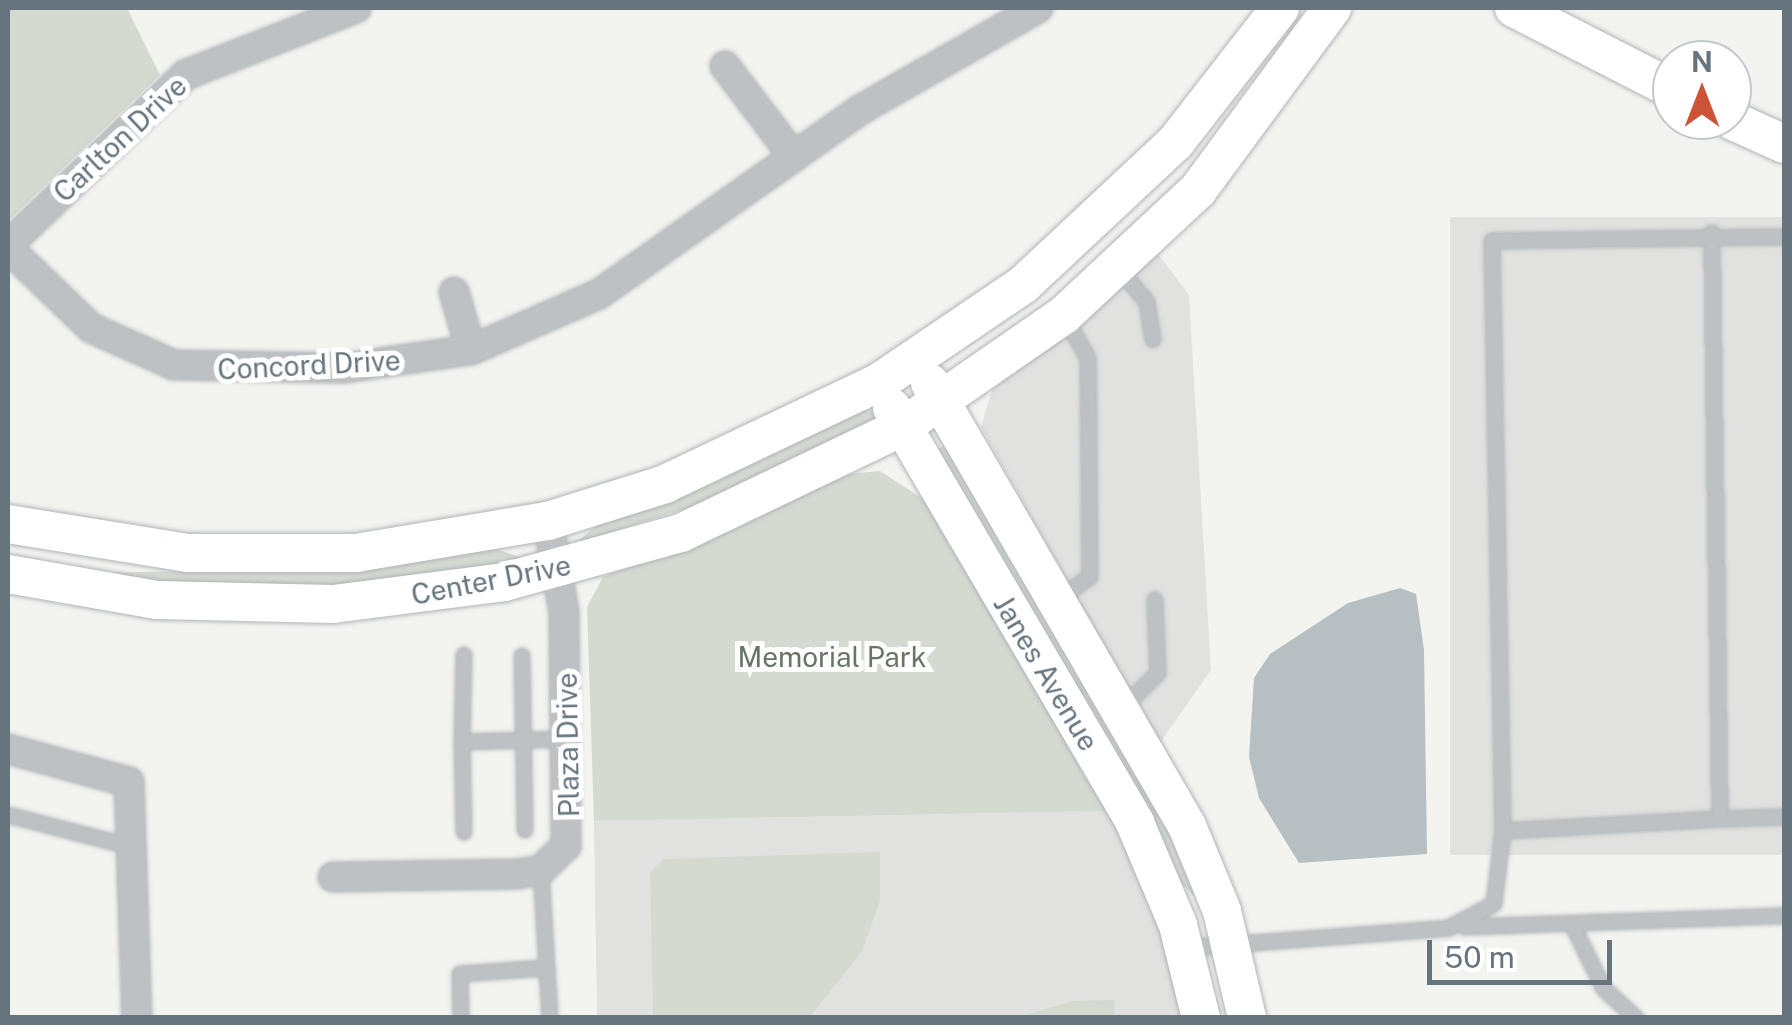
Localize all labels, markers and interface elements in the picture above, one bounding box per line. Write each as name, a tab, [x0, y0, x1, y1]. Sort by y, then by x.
north arrow	[1652, 40, 1752, 140]
text: N	[1691, 45, 1713, 78]
street label: Carlton Drive	[47, 69, 193, 209]
street label: Concord Drive	[217, 343, 401, 387]
street label: Center Drive	[408, 548, 574, 612]
street label: Janes Avenue	[986, 589, 1106, 757]
park label: Memorial Park	[738, 640, 926, 674]
street label: Plaza Drive	[550, 672, 586, 818]
scale bar	[1432, 920, 1617, 982]
text: 50 m	[1444, 939, 1515, 975]

